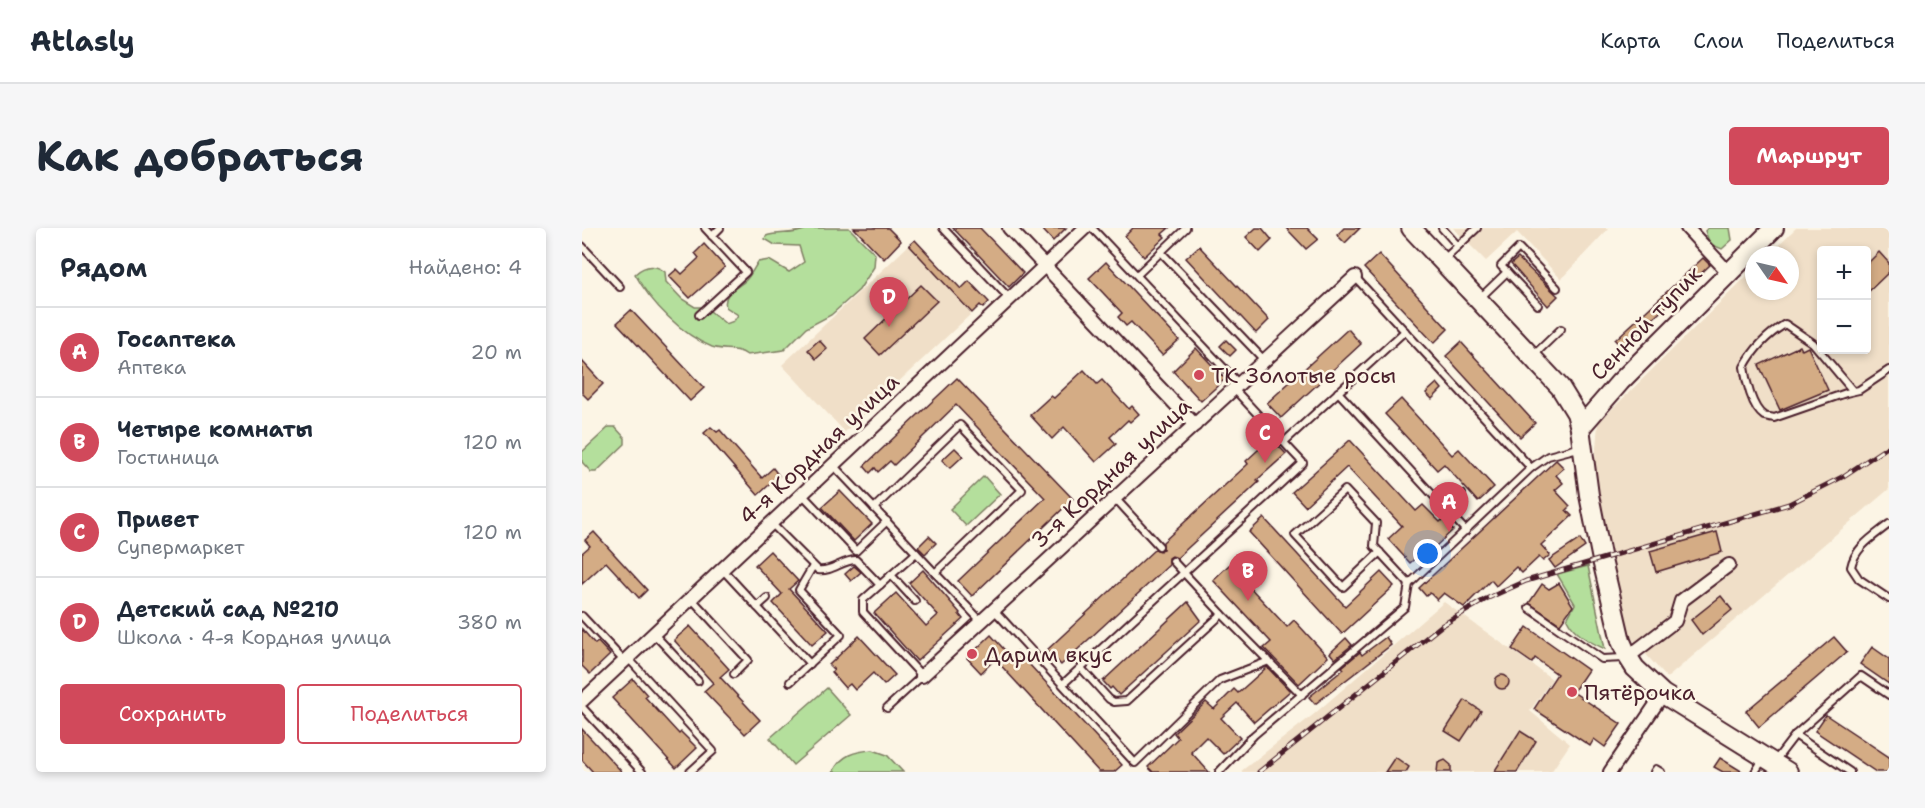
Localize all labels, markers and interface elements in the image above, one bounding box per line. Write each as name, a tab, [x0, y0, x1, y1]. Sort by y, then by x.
text: Atlasly	[30, 22, 135, 60]
text: Карта	[1600, 27, 1660, 55]
text: Слои	[1693, 27, 1744, 55]
text: Поделиться	[1777, 27, 1895, 55]
button: Маршрут	[1729, 127, 1889, 185]
text: Как добраться	[36, 128, 364, 184]
north arrow	[1745, 246, 1799, 300]
map controls	[1817, 246, 1871, 354]
button: +	[1817, 246, 1871, 300]
text: Рядом	[60, 250, 147, 285]
text: Найдено: 4	[409, 254, 522, 280]
street label: Сенной тупик	[1584, 259, 1708, 387]
pin: D	[870, 278, 908, 327]
button: −	[1817, 300, 1871, 354]
text: Госаптека	[117, 325, 236, 354]
text: A	[72, 339, 87, 365]
text: 20 m	[471, 339, 522, 365]
text: Аптека	[117, 354, 186, 380]
place label: ТК Золотые росы	[1211, 361, 1396, 390]
street label: 4-я Кордная улица	[733, 367, 906, 531]
marker: ТК Золотые росы	[1192, 368, 1206, 382]
street label: 3-я Кордная улица	[1025, 391, 1197, 555]
pin: C	[1246, 414, 1284, 463]
text: Четыре комнаты	[117, 415, 313, 444]
text: B	[73, 429, 86, 455]
text: 120 m	[463, 429, 522, 455]
text: Гостиница	[117, 444, 219, 470]
pin: A	[1430, 482, 1468, 532]
text: Привет	[117, 505, 199, 534]
text: C	[73, 519, 86, 545]
text: 120 m	[463, 519, 522, 545]
text: Супермаркет	[117, 534, 244, 560]
your location	[1413, 539, 1442, 568]
pin: B	[1228, 552, 1268, 601]
text: Детский сад №210	[117, 595, 339, 624]
text: D	[72, 609, 87, 635]
text: 380 m	[457, 609, 522, 635]
text: Школа · 4-я Кордная улица	[117, 624, 391, 650]
place label: Дарим вкус	[984, 640, 1113, 669]
marker: Дарим вкус	[965, 647, 979, 661]
place label: Пятёрочка	[1584, 678, 1696, 707]
button: Сохранить	[60, 684, 285, 744]
button: Поделиться	[297, 684, 522, 744]
marker: Пятёрочка	[1565, 685, 1579, 699]

